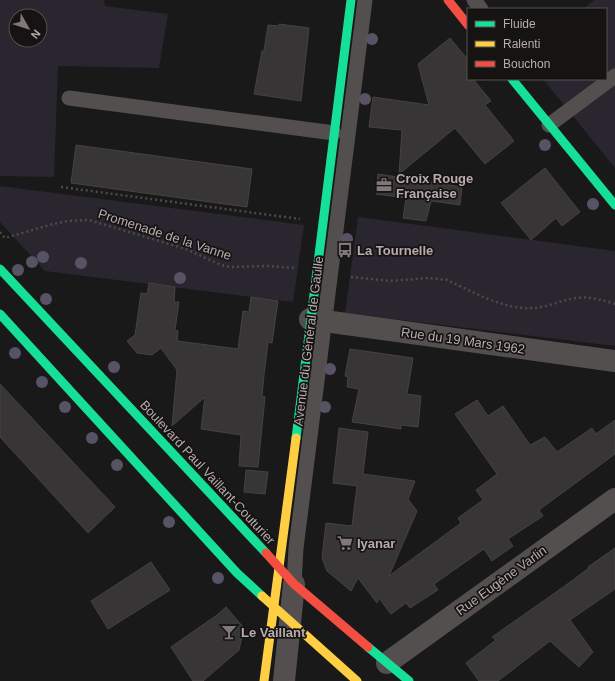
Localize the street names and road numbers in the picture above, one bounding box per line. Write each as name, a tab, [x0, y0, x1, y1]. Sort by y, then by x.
street label: Promenade de la Vanne	[96, 206, 233, 263]
street label: Avenue du Général de Gaulle	[291, 255, 326, 427]
street label: Rue du 19 Mars 1962	[400, 324, 526, 357]
street label: Boulevard Paul Vaillant-Couturier	[137, 397, 279, 548]
street label: Rue Eugène Varlin	[453, 543, 549, 618]

